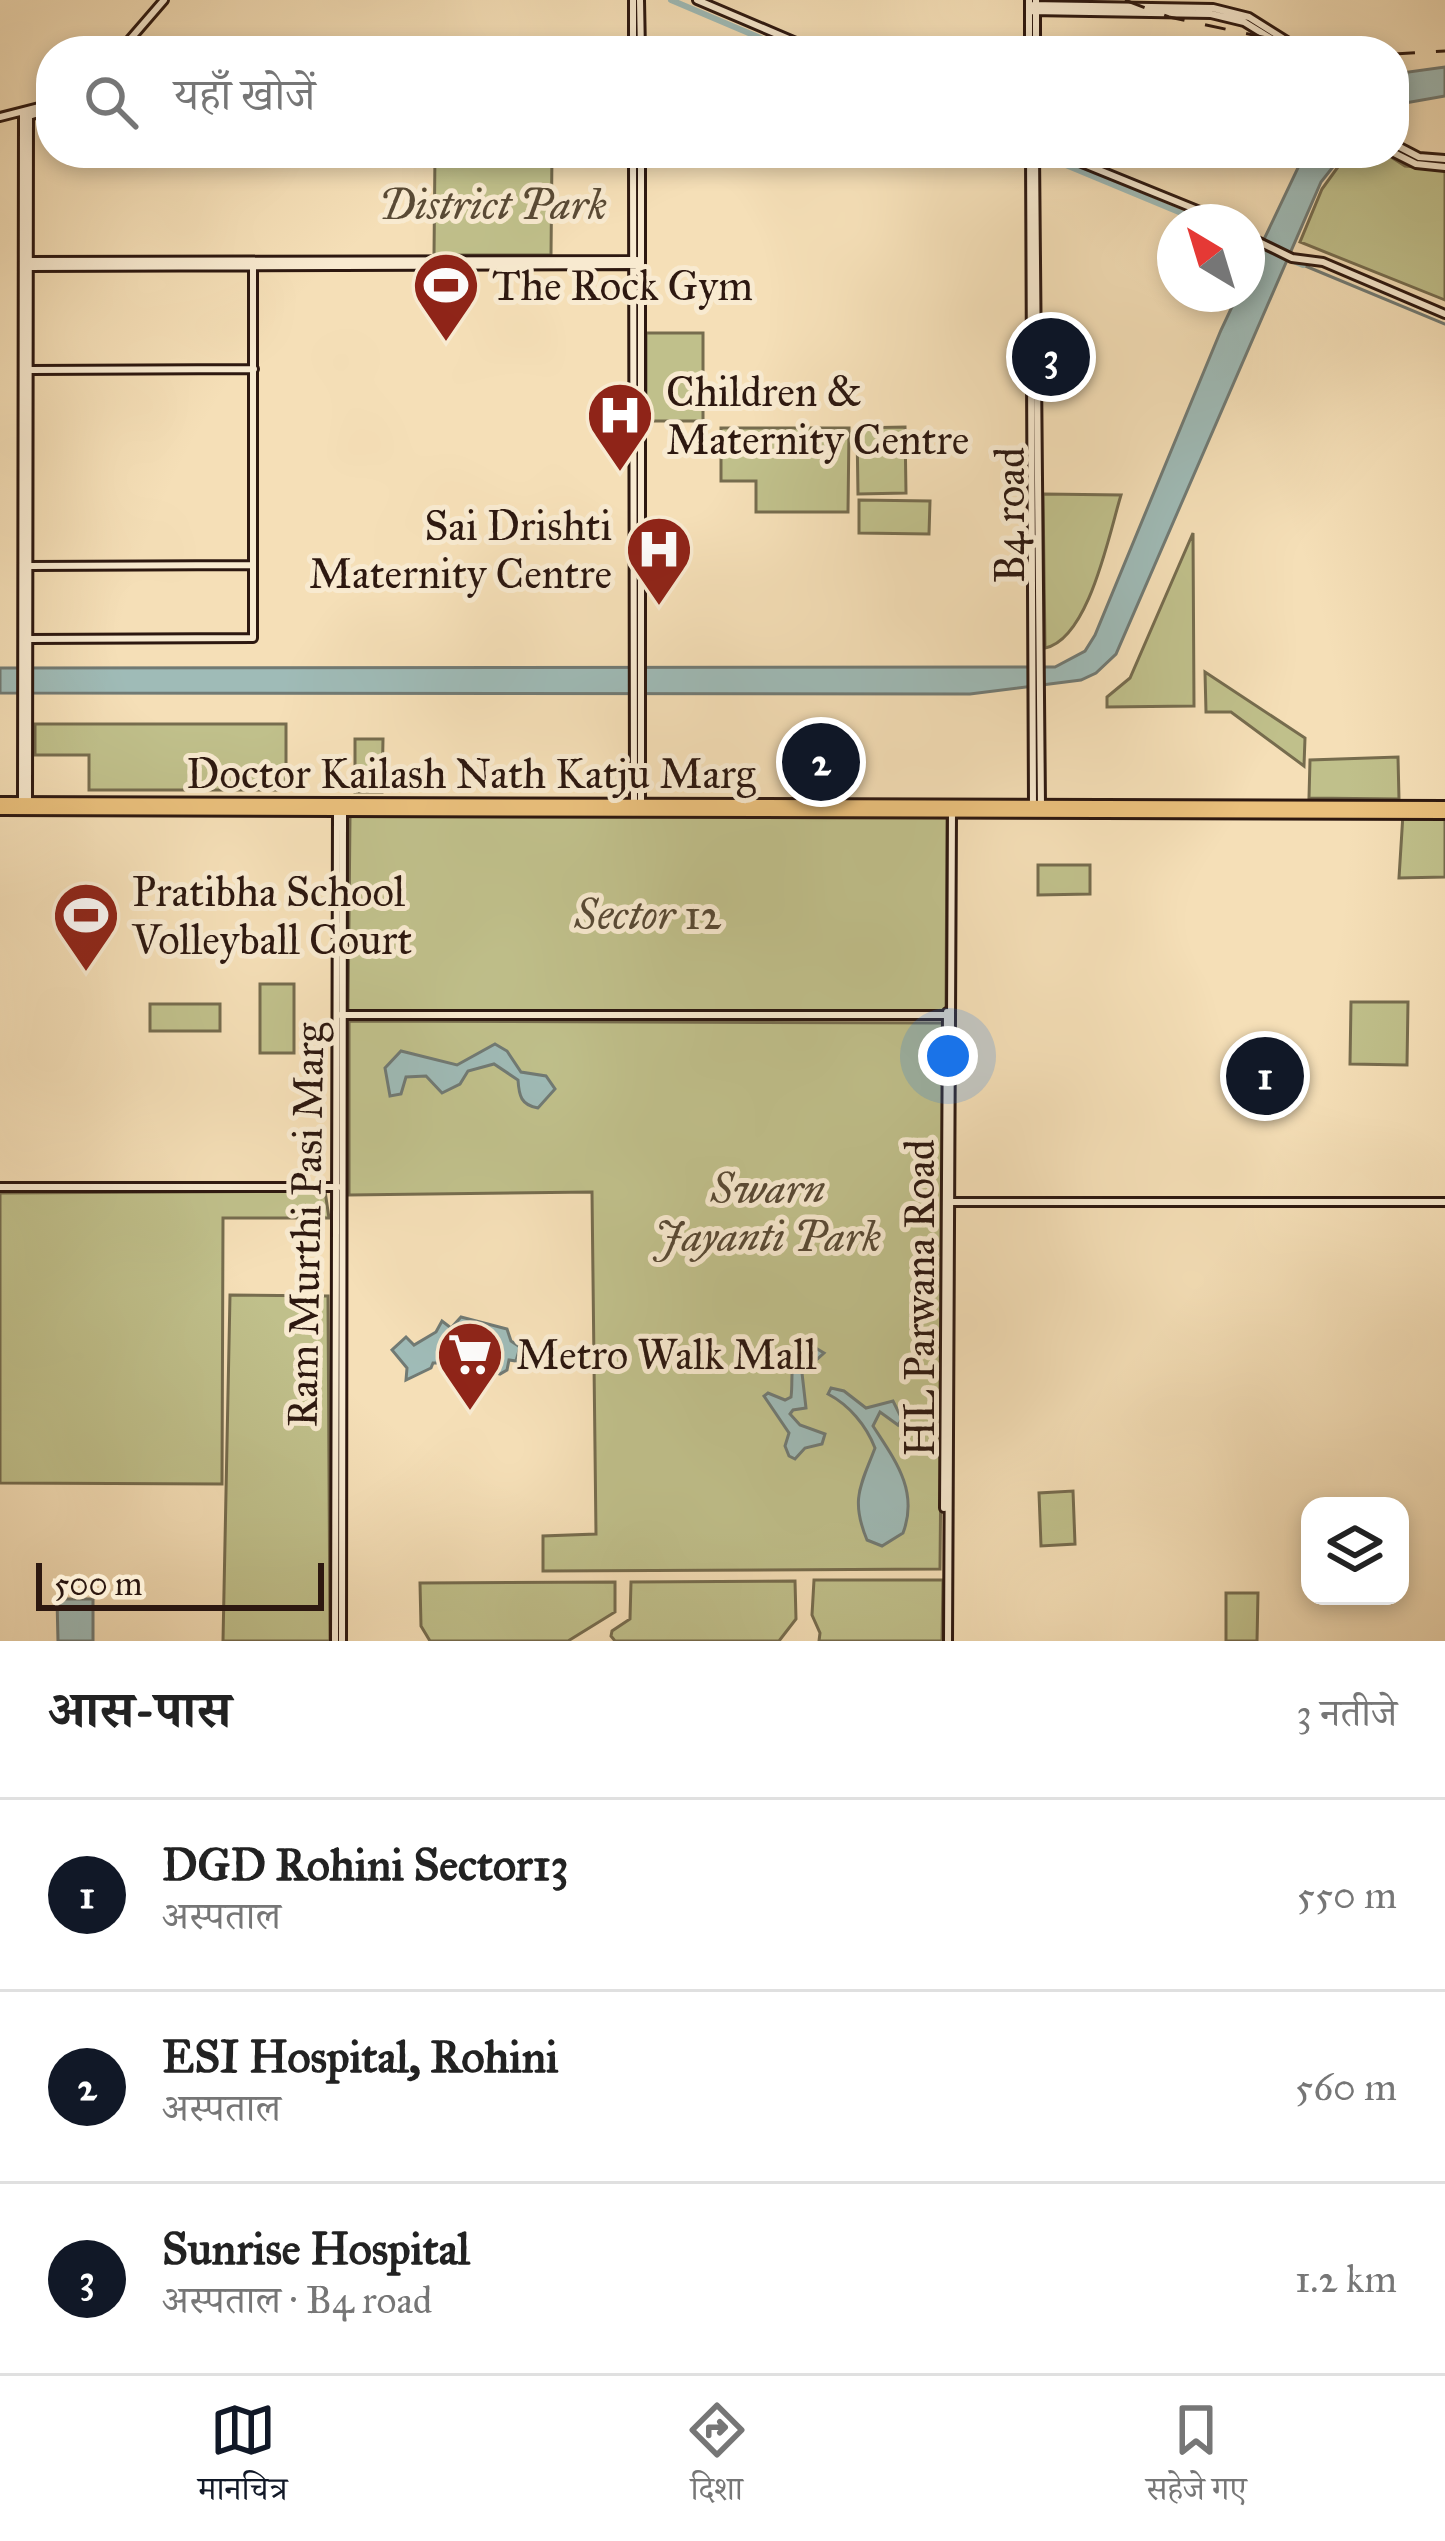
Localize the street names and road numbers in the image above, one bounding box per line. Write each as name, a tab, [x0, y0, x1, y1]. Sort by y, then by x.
street label: B4 road	[984, 447, 1036, 583]
street label: Doctor Kailash Nath Katju Marg	[186, 748, 756, 800]
street label: Ram Murthi Pasi Marg	[276, 1022, 336, 1428]
street label: HL Parwana Road	[894, 1139, 946, 1457]

